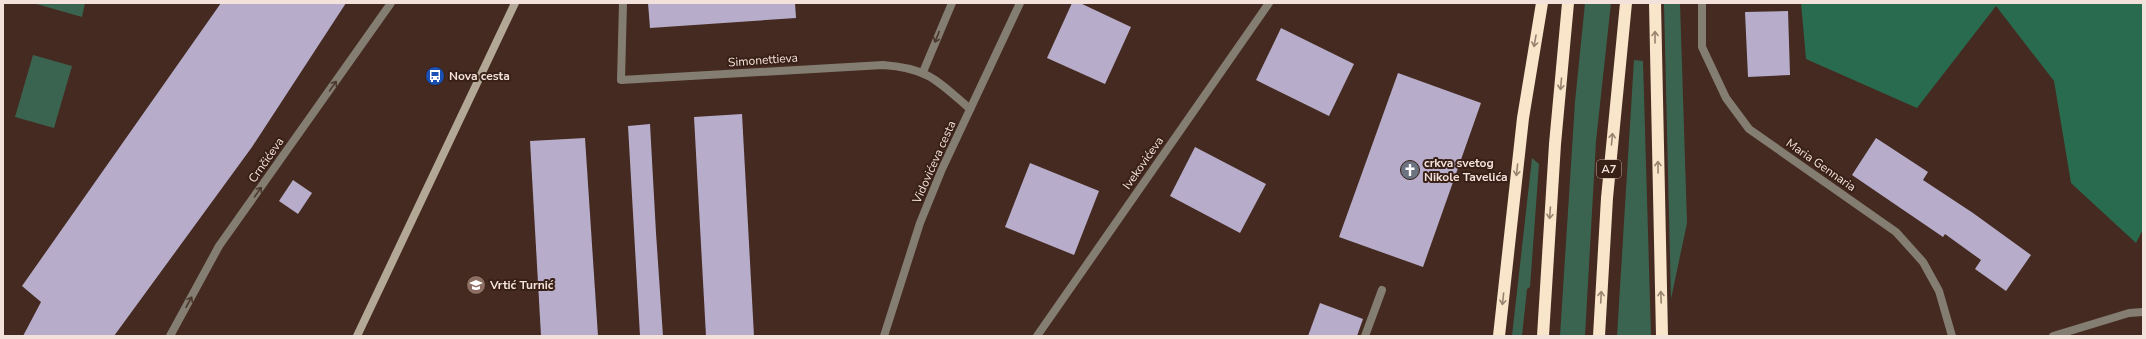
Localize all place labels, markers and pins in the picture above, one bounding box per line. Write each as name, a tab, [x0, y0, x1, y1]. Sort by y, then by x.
bus stop icon: Nova cesta	[424, 65, 446, 87]
place label: Nova cesta	[449, 68, 510, 84]
place label: crkva svetog Nikole Tavelića	[1424, 155, 1508, 185]
church icon: crkva svetog Nikole Tavelića	[1399, 159, 1421, 181]
school or university icon: Vrtić Turnić	[465, 274, 487, 296]
place label: Vrtić Turnić	[489, 277, 554, 293]

